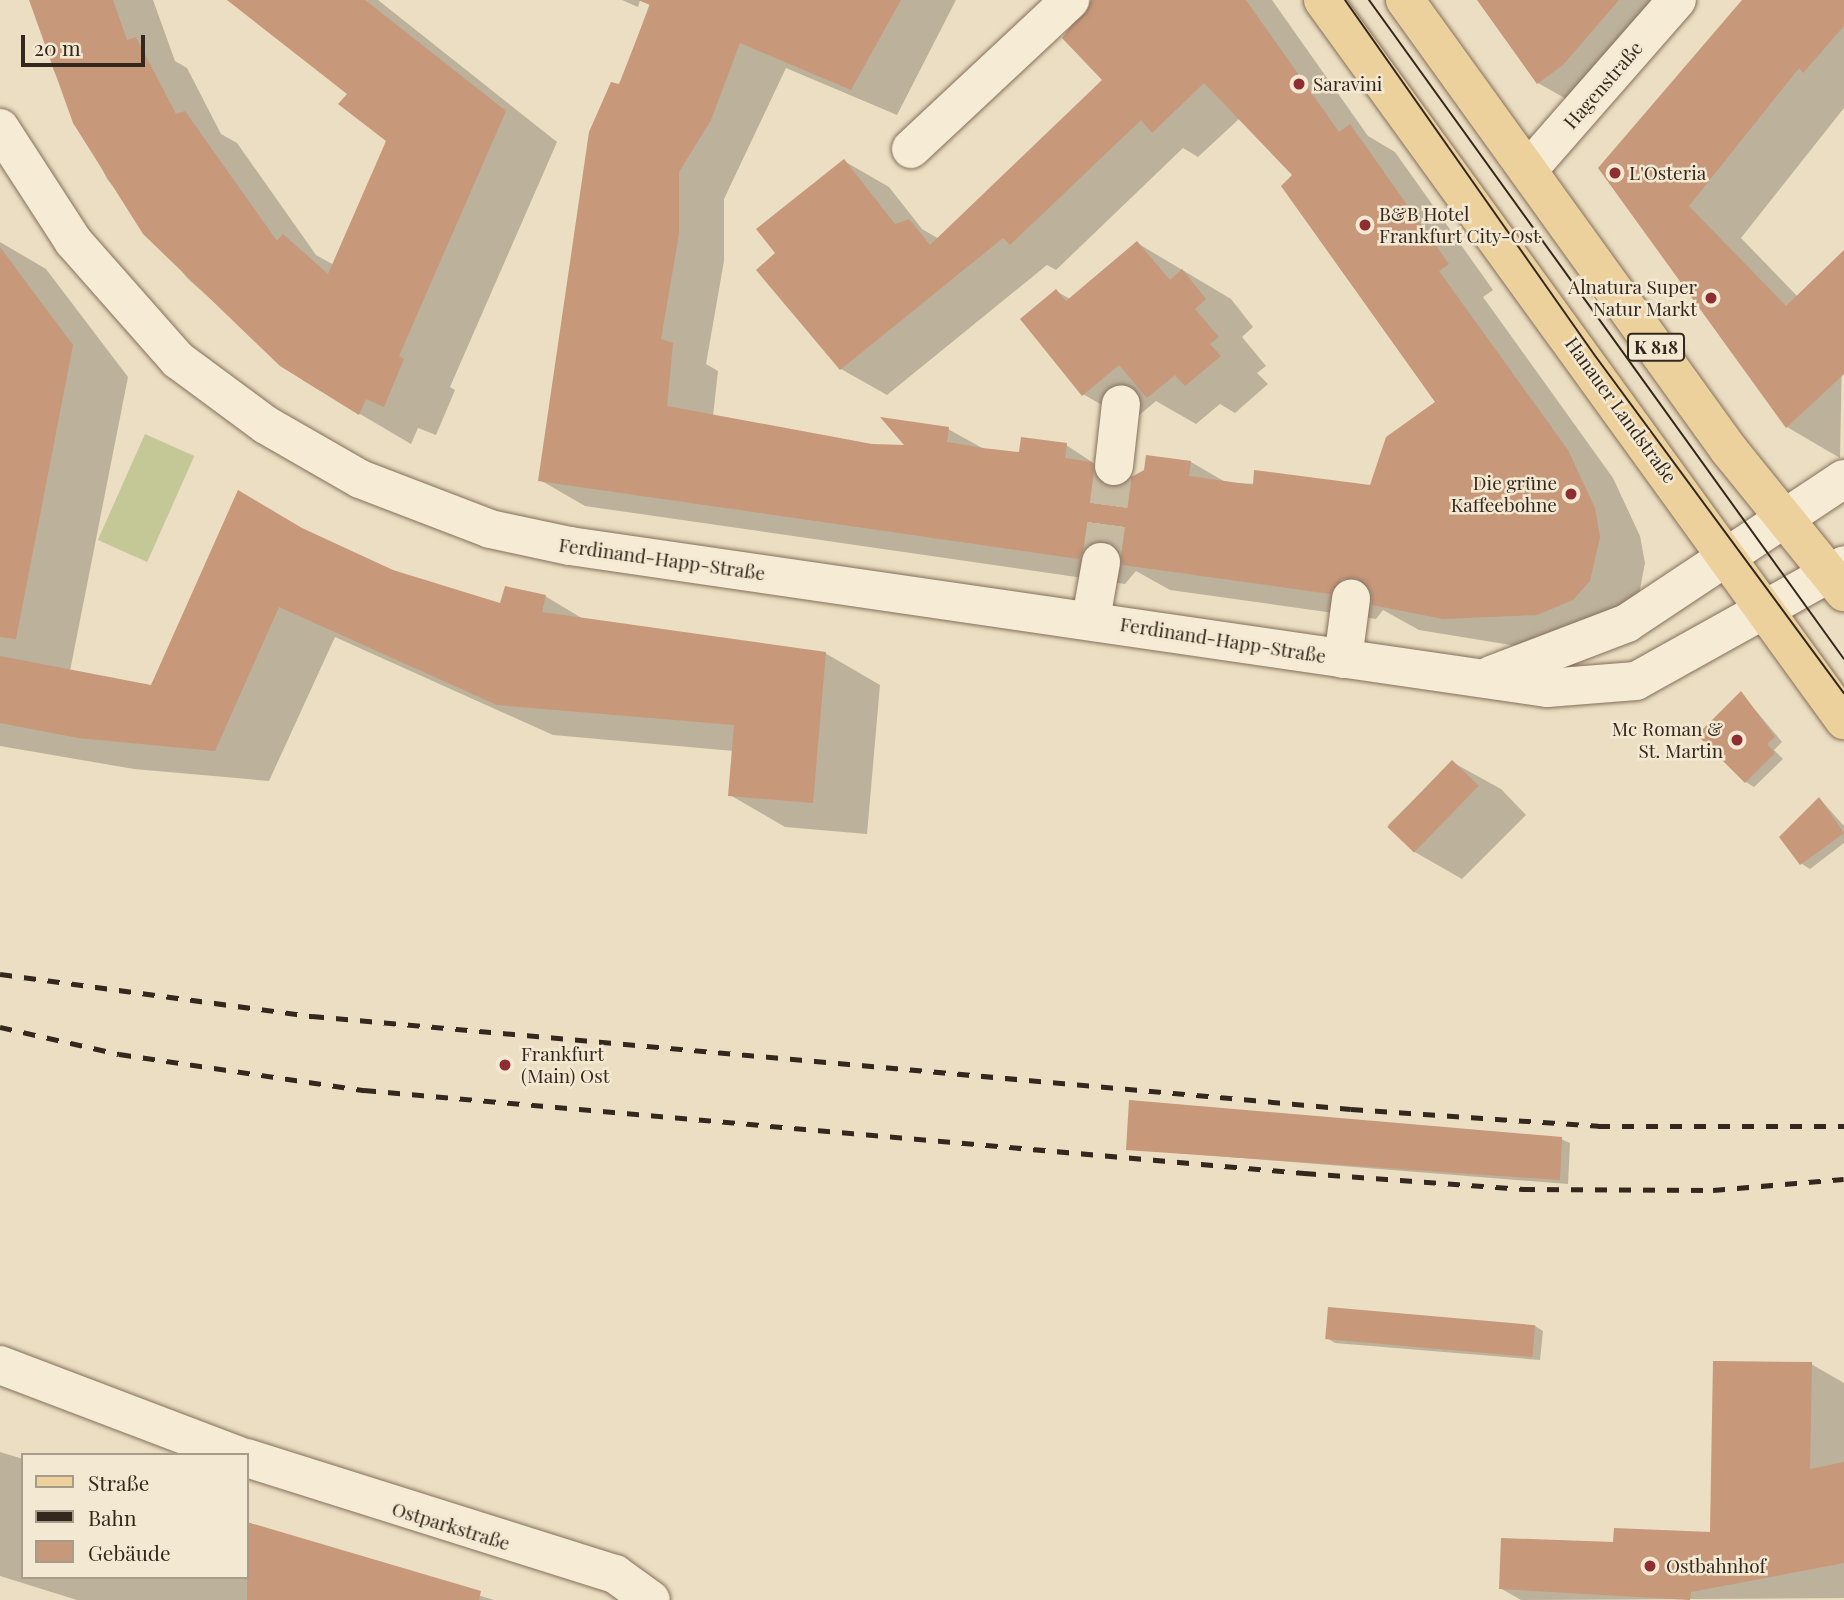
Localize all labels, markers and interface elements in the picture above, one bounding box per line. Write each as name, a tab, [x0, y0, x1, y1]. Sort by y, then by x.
scale bar	[24, 21, 149, 65]
text: 20 m	[34, 33, 81, 61]
street label: Hagenstraße	[1559, 37, 1647, 133]
place label: Saravini	[1313, 73, 1382, 95]
marker: Saravini	[1291, 76, 1307, 92]
place label: L'Osteria	[1629, 162, 1706, 184]
marker: L'Osteria	[1607, 165, 1623, 181]
place label: B&B Hotel Frankfurt City-Ost	[1379, 203, 1540, 247]
marker: B&B Hotel Frankfurt City-Ost	[1357, 217, 1373, 233]
place label: Alnatura Super Natur Markt	[1568, 276, 1697, 320]
marker: Alnatura Super Natur Markt	[1703, 290, 1719, 306]
street label: Hanauer Landstraße	[1560, 332, 1682, 488]
road number: K 818	[1626, 332, 1686, 362]
place label: Die grüne Kaffeebohne	[1451, 472, 1557, 516]
marker: Die grüne Kaffeebohne	[1563, 486, 1579, 502]
street label: Ferdinand-Happ-Straße	[557, 533, 767, 585]
street label: Ferdinand-Happ-Straße	[1119, 612, 1327, 668]
place label: Mc Roman & St. Martin	[1612, 718, 1723, 762]
marker: Mc Roman & St. Martin	[1729, 732, 1745, 748]
place label: Frankfurt (Main) Ost	[521, 1043, 609, 1087]
marker: Frankfurt (Main) Ost	[495, 1055, 515, 1075]
legend	[21, 1453, 248, 1579]
text: Straße	[88, 1468, 149, 1496]
street label: Ostparkstraße	[389, 1497, 513, 1555]
text: Bahn	[88, 1503, 136, 1531]
text: Gebäude	[88, 1538, 171, 1566]
place label: Ostbahnhof	[1666, 1555, 1766, 1577]
marker: Ostbahnhof	[1640, 1556, 1660, 1576]

